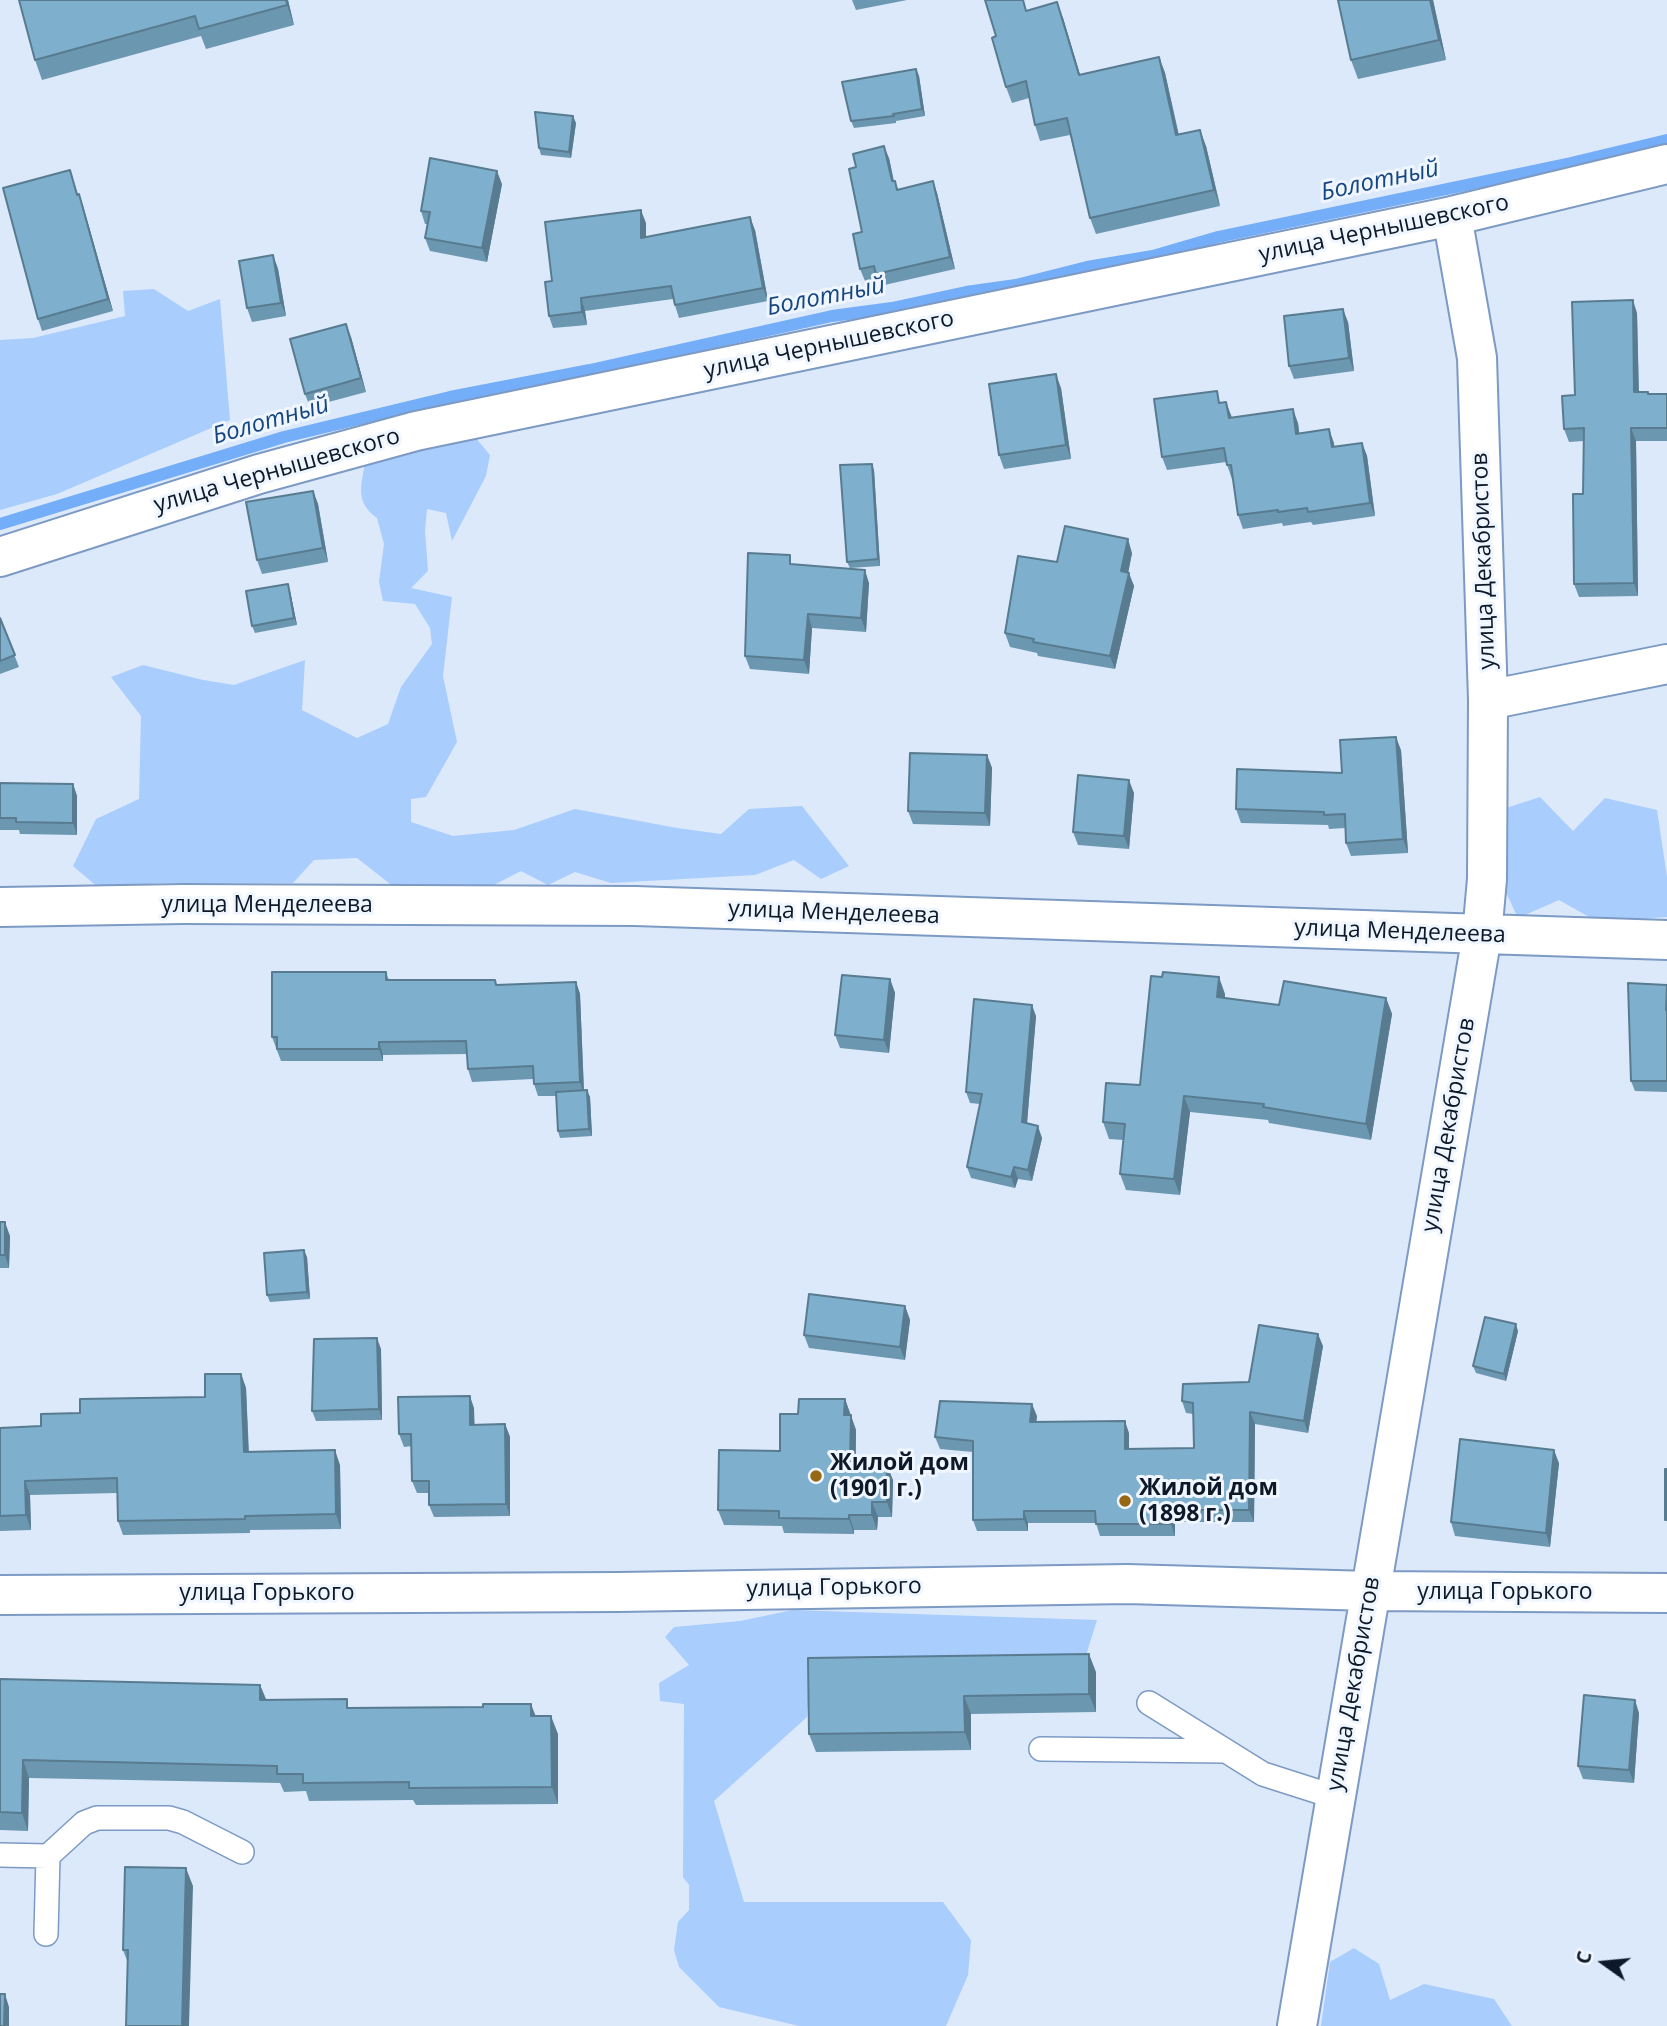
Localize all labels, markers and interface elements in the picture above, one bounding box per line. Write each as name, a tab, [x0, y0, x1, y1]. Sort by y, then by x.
water label: Болотный	[1318, 154, 1442, 208]
street label: улица Чернышевского	[1257, 189, 1511, 269]
water label: Болотный	[764, 271, 888, 323]
street label: улица Чернышевского	[702, 305, 956, 385]
water label: Болотный	[209, 391, 333, 451]
street label: улица Чернышевского	[151, 423, 403, 519]
street label: улица Декабристов	[1466, 452, 1502, 670]
street label: улица Менделеева	[161, 891, 373, 919]
street label: улица Менделеева	[728, 896, 940, 930]
street label: улица Менделеева	[1294, 915, 1506, 949]
street label: улица Декабристов	[1417, 1016, 1481, 1234]
place label: Жилой дом (1901 г.)	[830, 1449, 969, 1503]
marker: Жилой дом (1901 г.)	[808, 1468, 824, 1484]
place label: Жилой дом (1898 г.)	[1139, 1474, 1278, 1528]
marker: Жилой дом (1898 г.)	[1117, 1493, 1133, 1509]
street label: улица Горького	[746, 1573, 922, 1603]
street label: улица Декабристов	[1322, 1575, 1386, 1793]
street label: улица Горького	[1417, 1578, 1593, 1606]
street label: улица Горького	[179, 1579, 355, 1607]
north arrow	[1569, 1928, 1639, 1998]
text: С	[1570, 1948, 1598, 1967]

